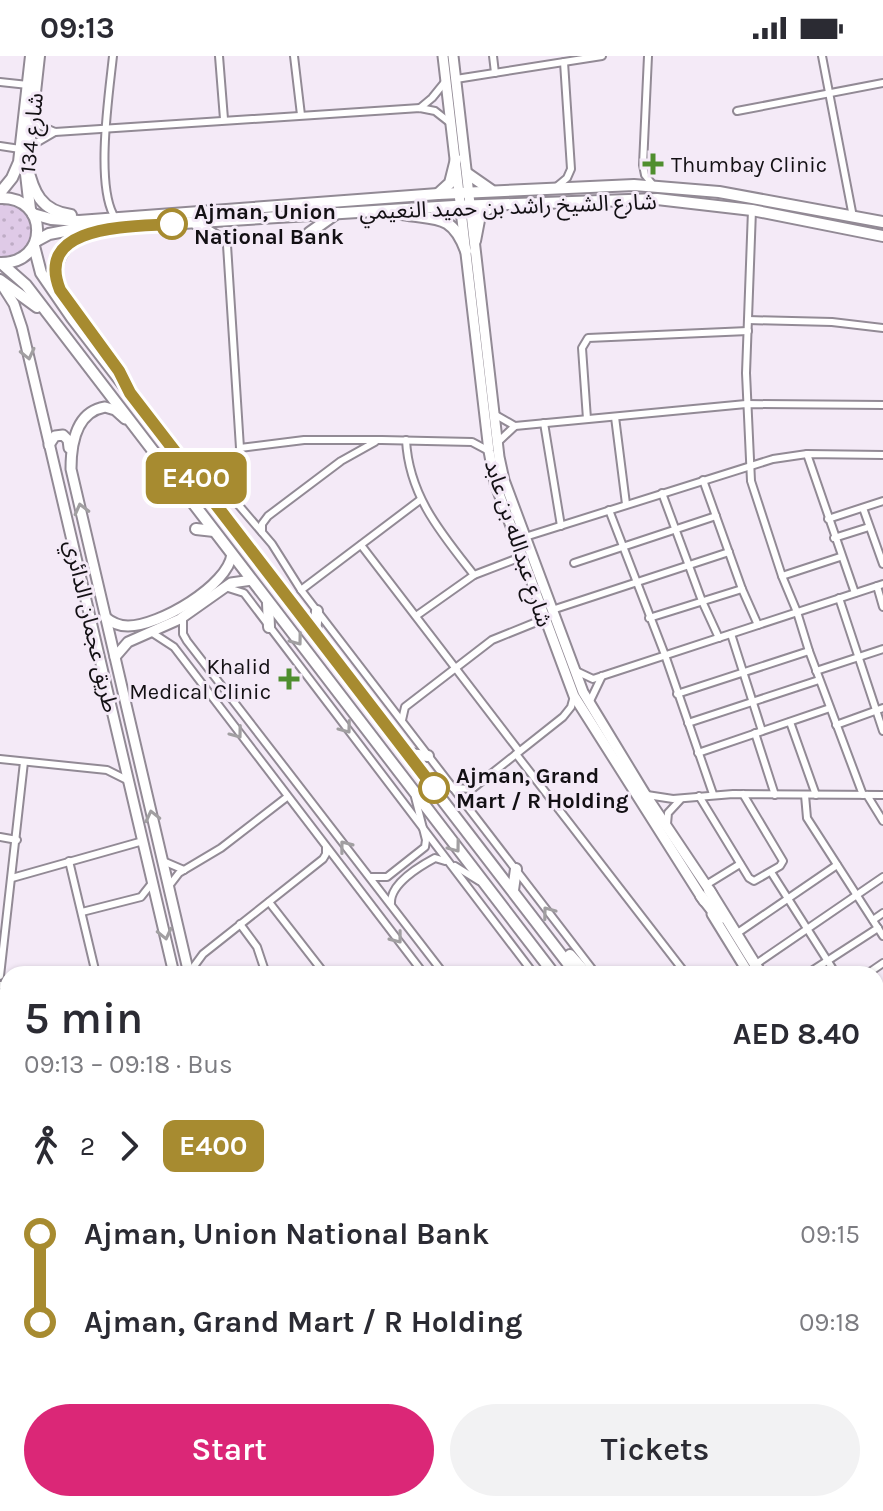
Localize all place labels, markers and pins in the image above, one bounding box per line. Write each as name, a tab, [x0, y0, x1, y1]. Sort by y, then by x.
place label: Thumbay Clinic	[671, 152, 827, 178]
marker: Thumbay Clinic	[642, 153, 664, 175]
place label: Ajman, Union National Bank	[194, 199, 344, 250]
marker: Ajman, Union National Bank	[157, 209, 187, 239]
place label: Khalid Medical Clinic	[129, 654, 271, 705]
marker: Khalid Medical Clinic	[278, 668, 300, 690]
place label: Ajman, Grand Mart / R Holding	[456, 763, 629, 814]
marker: Ajman, Grand Mart / R Holding	[419, 773, 449, 803]

